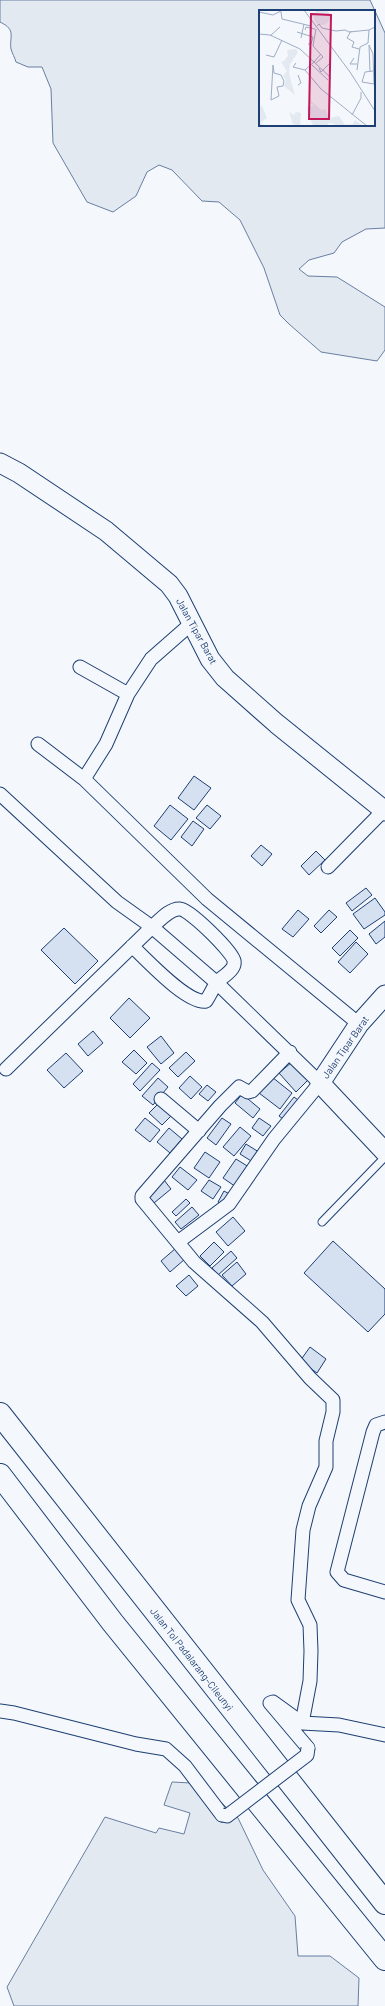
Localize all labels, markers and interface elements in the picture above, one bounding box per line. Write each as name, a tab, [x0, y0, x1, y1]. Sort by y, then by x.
inset map	[259, 10, 375, 126]
street label: Jalan Tipar Barat	[174, 596, 220, 666]
street label: Jalan Tipar Barat	[319, 1013, 371, 1081]
street label: Jalan Tol Padalarang–Cileunyi	[148, 1605, 236, 1713]

